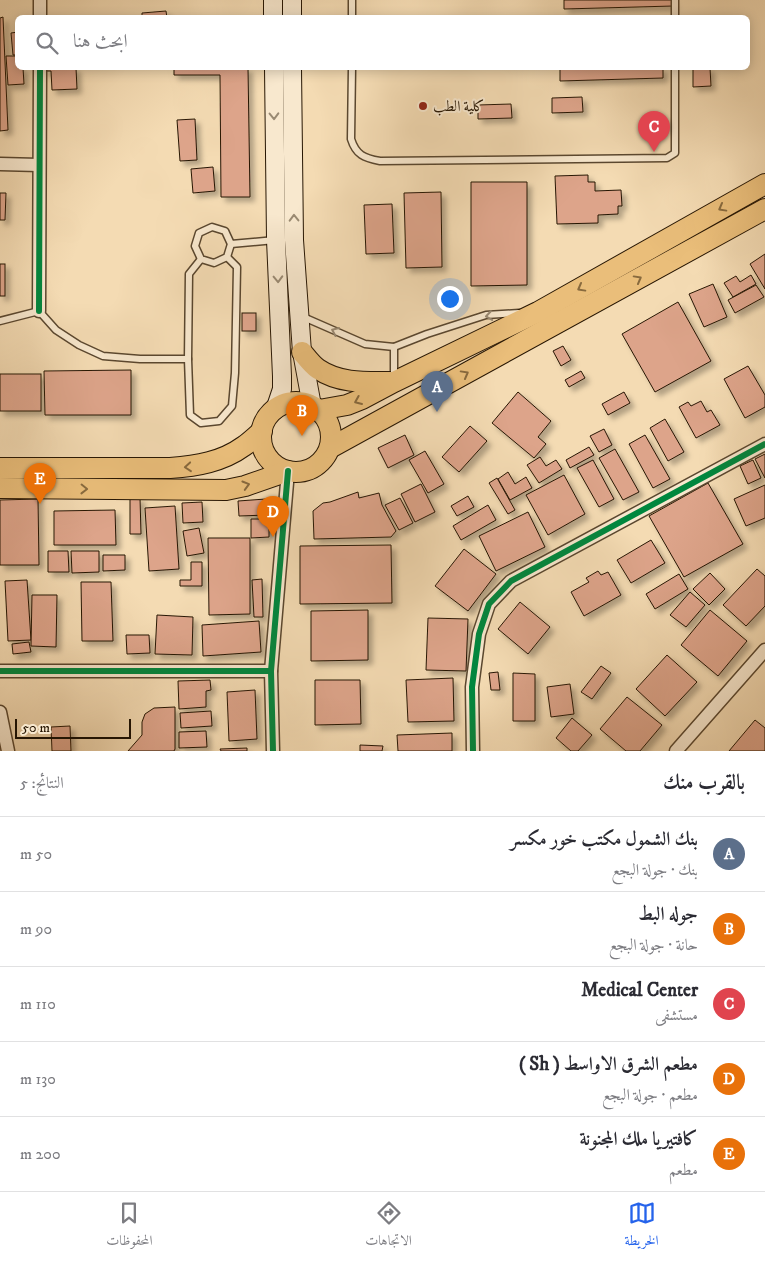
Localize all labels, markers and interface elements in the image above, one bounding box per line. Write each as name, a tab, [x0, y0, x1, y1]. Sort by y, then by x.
search box	[15, 15, 750, 70]
icon: search	[33, 29, 61, 57]
text: ابحث هنا	[73, 30, 128, 53]
place label: كلية الطب	[433, 97, 485, 116]
marker: كلية الطب	[417, 100, 429, 112]
pin: C	[638, 111, 670, 152]
one-way arrow	[269, 112, 280, 120]
one-way arrow	[719, 202, 728, 212]
one-way arrow	[289, 214, 299, 222]
one-way arrow	[273, 275, 283, 283]
one-way arrow	[632, 275, 641, 285]
one-way arrow	[577, 281, 586, 291]
your location	[437, 286, 463, 312]
one-way arrow	[485, 310, 494, 320]
one-way arrow	[331, 327, 340, 338]
pin: A	[421, 371, 453, 412]
one-way arrow	[459, 371, 468, 381]
one-way arrow	[354, 394, 363, 405]
pin: B	[286, 395, 318, 436]
one-way arrow	[184, 461, 192, 472]
pin: E	[24, 463, 56, 504]
one-way arrow	[241, 481, 249, 491]
one-way arrow	[80, 484, 88, 494]
pin: D	[257, 496, 289, 537]
scale bar	[15, 716, 131, 739]
text: 50 m	[22, 719, 50, 737]
text: بالقرب منك	[663, 770, 745, 796]
text: النتائج: 5	[20, 773, 64, 793]
text: بنك الشمول مكتب خور مكسر	[510, 828, 698, 851]
text: 50 m	[20, 844, 52, 864]
text: A	[724, 844, 734, 864]
text: بنك · جولة البجع	[612, 860, 698, 880]
text: جوله البط	[638, 903, 698, 926]
text: 90 m	[20, 919, 52, 939]
text: B	[724, 919, 734, 939]
text: حانة · جولة البجع	[609, 935, 698, 955]
text: Medical Center	[581, 979, 698, 1002]
text: 110 m	[20, 994, 56, 1014]
text: C	[724, 994, 734, 1014]
text: مستشفى	[655, 1005, 698, 1025]
text: مطعم الشرق الاواسط ( Sh )	[519, 1053, 698, 1076]
text: 130 m	[20, 1069, 56, 1089]
text: D	[723, 1069, 735, 1089]
text: مطعم · جولة البجع	[602, 1085, 698, 1105]
text: كافتيريا ملك المجنونة	[579, 1128, 698, 1151]
text: 200 m	[20, 1144, 61, 1164]
text: E	[723, 1144, 735, 1164]
text: مطعم	[669, 1160, 698, 1180]
tab: المحفوظات	[106, 1199, 153, 1254]
tab: الاتجاهات	[365, 1199, 412, 1254]
tab: الخريطة	[625, 1199, 659, 1254]

